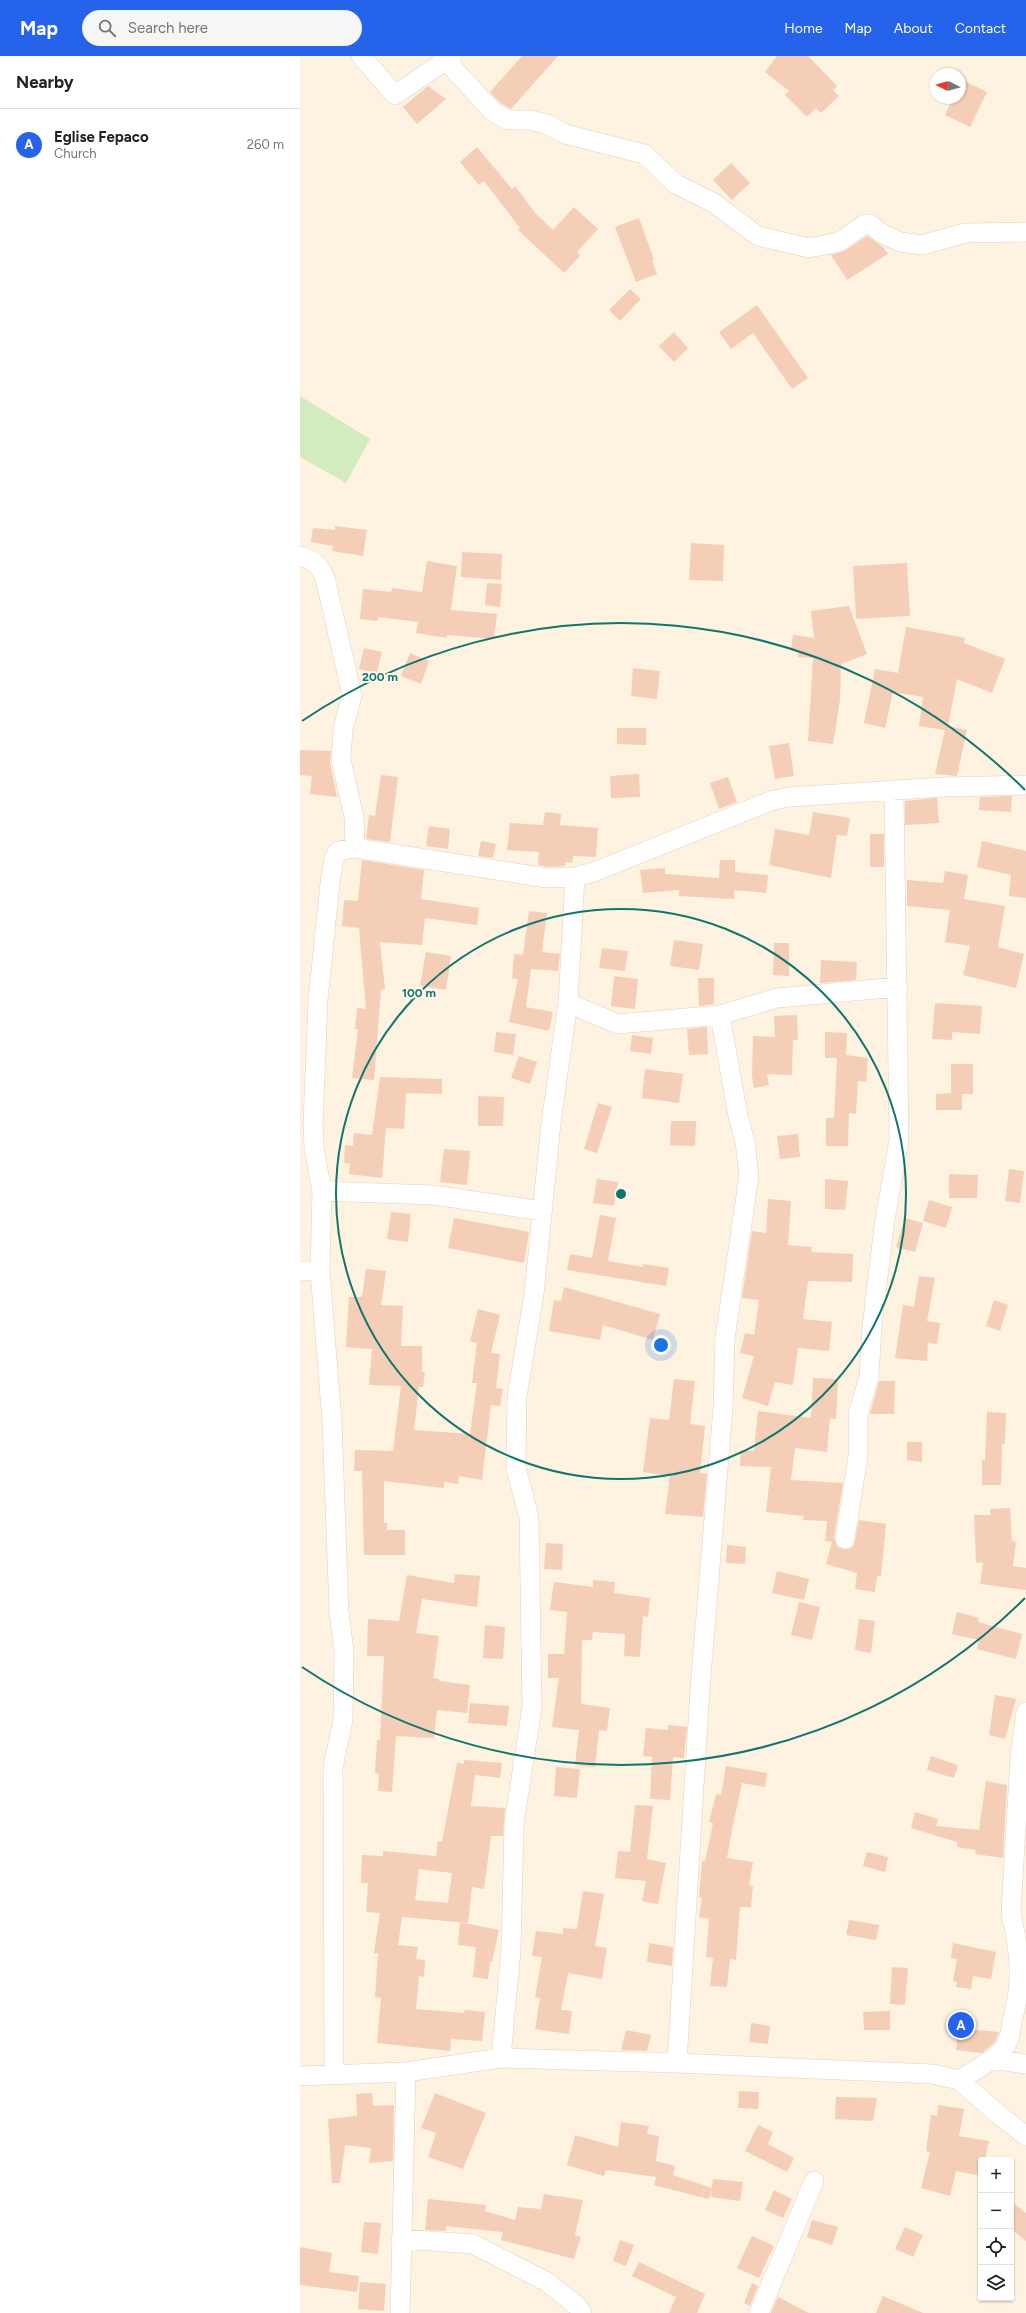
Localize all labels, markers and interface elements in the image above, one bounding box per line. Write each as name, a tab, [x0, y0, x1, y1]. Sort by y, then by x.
search box	[82, 10, 362, 46]
text: Map	[20, 17, 58, 40]
icon: search	[96, 17, 118, 39]
text: Search here	[128, 19, 208, 37]
text: Home	[784, 20, 823, 37]
text: Map	[845, 20, 872, 37]
text: About	[894, 20, 933, 37]
text: Contact	[955, 20, 1006, 37]
north arrow	[930, 68, 966, 104]
text: Nearby	[16, 72, 74, 92]
text: Eglise Fepaco	[54, 128, 149, 146]
text: A	[24, 137, 34, 152]
text: 260 m	[247, 137, 284, 152]
text: Church	[54, 146, 97, 161]
text: 200 m	[362, 670, 398, 684]
text: 100 m	[402, 986, 436, 1000]
centre of rings	[614, 1187, 628, 1201]
your location	[651, 1335, 671, 1355]
pin: A	[948, 2010, 974, 2040]
map controls	[978, 2157, 1014, 2301]
button: +	[978, 2157, 1014, 2193]
button: −	[978, 2193, 1014, 2229]
button: locate	[978, 2229, 1014, 2265]
button: layers	[978, 2265, 1014, 2301]

